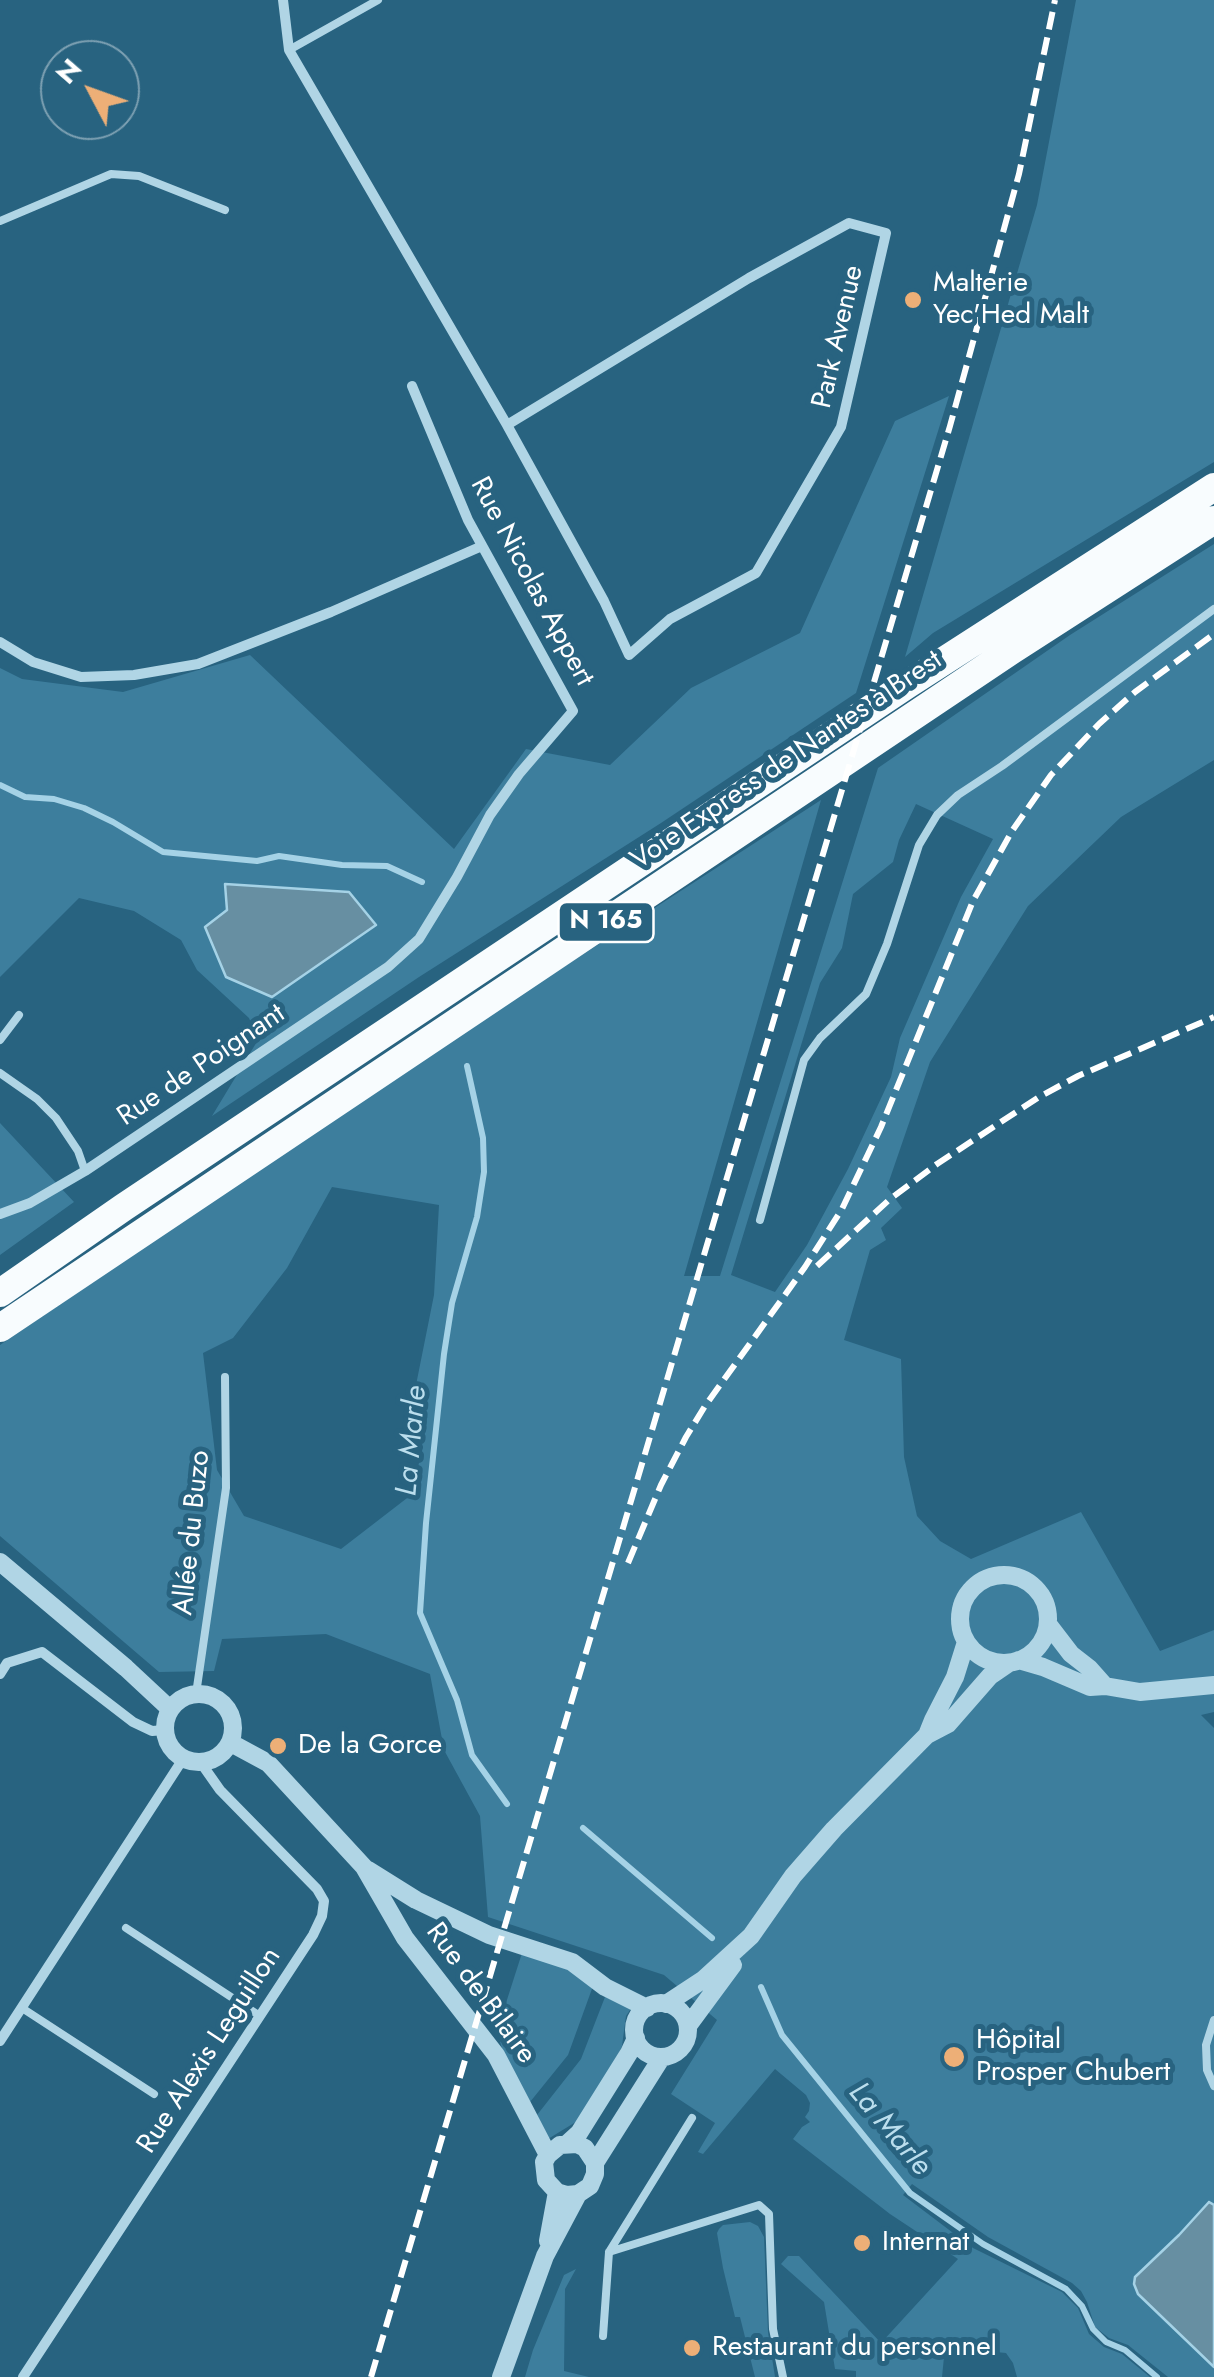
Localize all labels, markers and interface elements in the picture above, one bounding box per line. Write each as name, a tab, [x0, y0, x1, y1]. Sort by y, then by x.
north arrow	[40, 40, 140, 140]
text: N	[46, 49, 91, 93]
street label: Park Avenue	[806, 262, 872, 412]
place label: Malterie Yec'Hed Malt	[933, 267, 1089, 333]
marker: Malterie Yec'Hed Malt	[902, 289, 924, 311]
street label: Rue Nicolas Appert	[462, 472, 600, 692]
street label: Voie Express de Nantes à Brest	[625, 644, 949, 878]
road number: N 165	[558, 902, 654, 942]
street label: Rue de Poignant	[112, 998, 292, 1134]
water label: La Marle	[390, 1384, 436, 1498]
street label: Allée du Buzo	[168, 1449, 218, 1617]
place label: De la Gorce	[298, 1729, 442, 1763]
marker: De la Gorce	[267, 1735, 289, 1757]
street label: Rue de Bilaire	[418, 1917, 542, 2071]
street label: Rue Alexis Leguillon	[131, 1942, 289, 2160]
place label: Hôpital Prosper Chubert	[976, 2024, 1170, 2090]
marker: Hôpital Prosper Chubert	[941, 2044, 967, 2070]
water label: La Marle	[840, 2076, 938, 2184]
place label: Internat	[882, 2226, 969, 2260]
marker: Internat	[851, 2232, 873, 2254]
place label: Restaurant du personnel	[712, 2331, 997, 2365]
marker: Restaurant du personnel	[681, 2337, 703, 2359]

